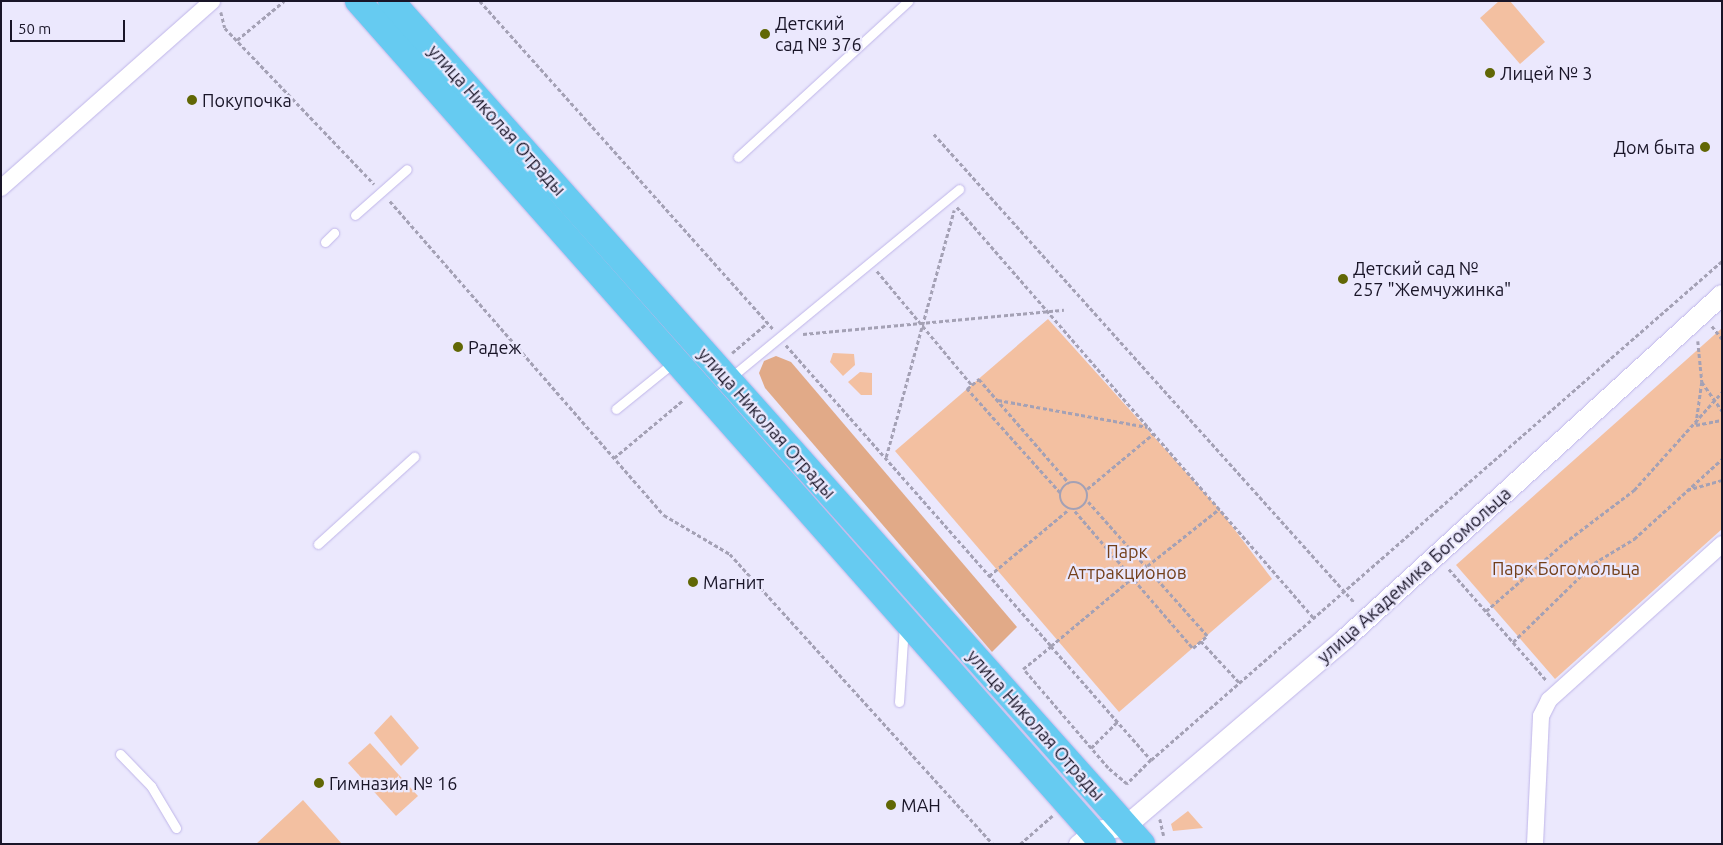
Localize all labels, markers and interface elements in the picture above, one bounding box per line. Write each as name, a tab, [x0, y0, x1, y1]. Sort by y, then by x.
scale bar	[12, 10, 128, 42]
place label: Детский сад № 376	[775, 13, 862, 56]
text: 50 m	[18, 20, 51, 37]
marker: Детский сад № 376	[759, 28, 771, 40]
street label: улица Николая Отрады	[424, 40, 570, 200]
place label: Лицей № 3	[1500, 62, 1592, 84]
marker: Лицей № 3	[1484, 67, 1496, 79]
place label: Покупочка	[202, 89, 292, 111]
marker: Покупочка	[186, 94, 198, 106]
place label: Дом быта	[1614, 136, 1695, 158]
marker: Дом быта	[1699, 141, 1711, 153]
place label: Детский сад № 257 "Жемчужинка"	[1353, 258, 1511, 300]
marker: Детский сад № 257 "Жемчужинка"	[1337, 273, 1349, 285]
place label: Радеж	[468, 336, 522, 358]
marker: Радеж	[452, 341, 464, 353]
street label: улица Николая Отрады	[694, 343, 840, 503]
street label: улица Академика Богомольца	[1313, 482, 1515, 668]
park label: Парк Аттракционов	[1067, 541, 1187, 584]
park label: Парк Богомольца	[1492, 557, 1640, 579]
place label: Магнит	[703, 571, 764, 593]
marker: Магнит	[687, 576, 699, 588]
street label: улица Николая Отрады	[963, 645, 1109, 805]
place label: Гимназия № 16	[329, 772, 457, 794]
marker: Гимназия № 16	[313, 777, 325, 789]
place label: МАН	[901, 794, 941, 816]
marker: МАН	[885, 799, 897, 811]

